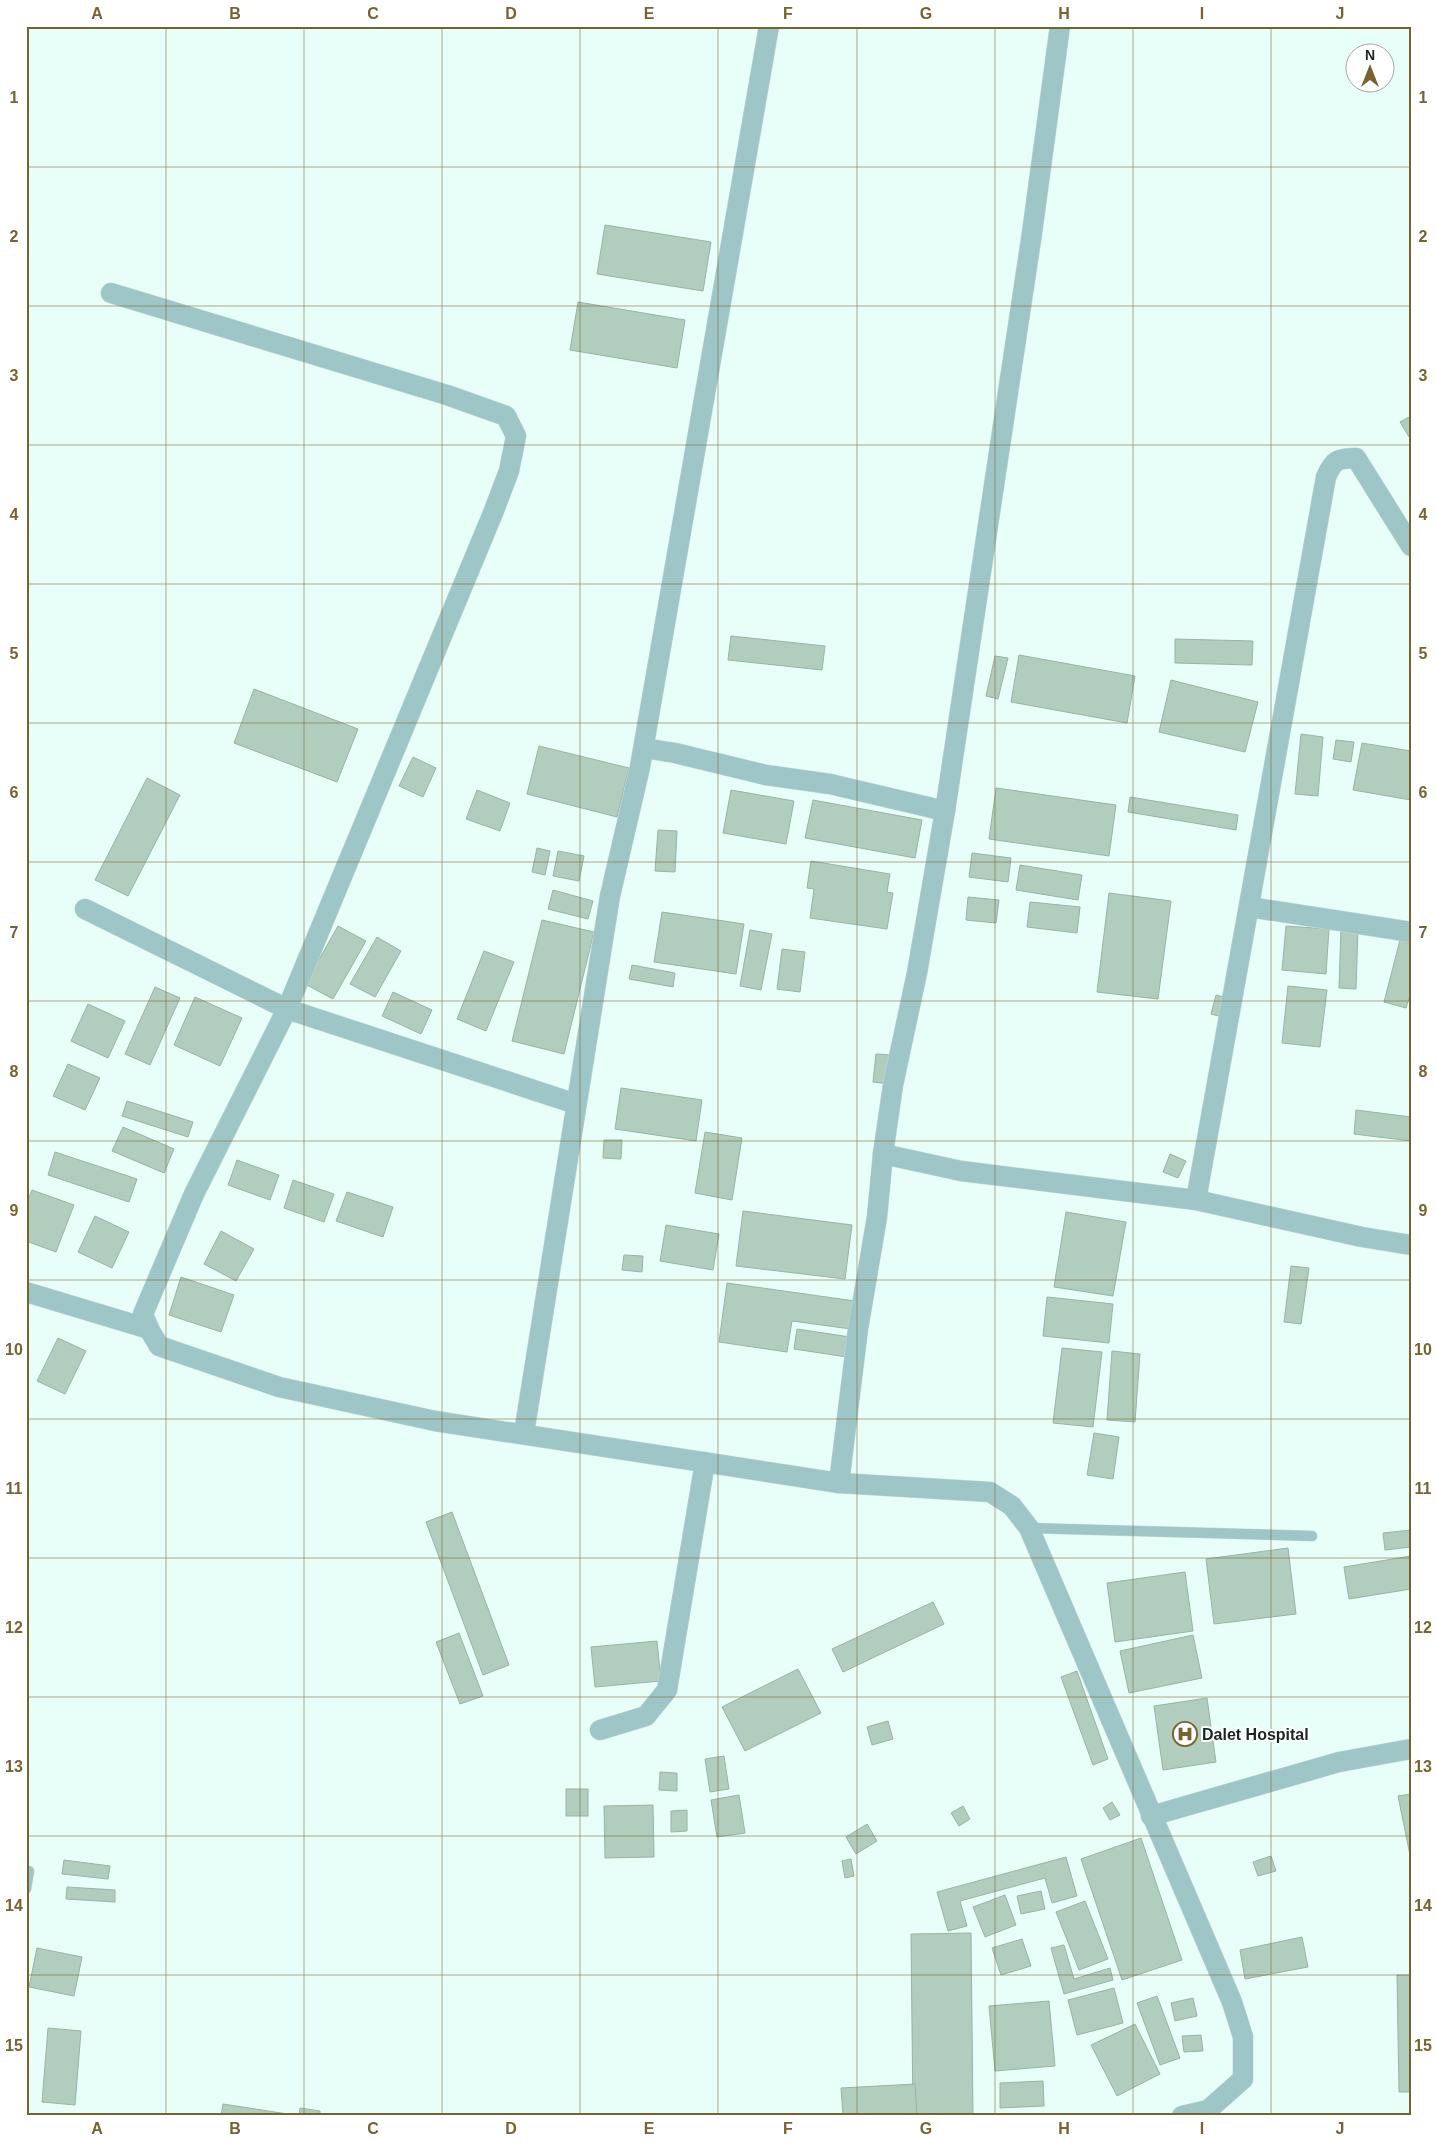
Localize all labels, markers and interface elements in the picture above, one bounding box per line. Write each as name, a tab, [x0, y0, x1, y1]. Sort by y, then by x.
text: A	[91, 5, 103, 22]
text: B	[229, 5, 241, 22]
text: C	[367, 5, 379, 22]
text: D	[505, 5, 517, 22]
text: E	[644, 5, 655, 22]
text: F	[783, 5, 793, 22]
text: G	[920, 5, 932, 22]
text: H	[1058, 5, 1070, 22]
text: I	[1200, 5, 1204, 22]
text: J	[1336, 5, 1344, 22]
north arrow	[1344, 42, 1394, 92]
text: N	[1365, 47, 1375, 63]
text: 1	[10, 89, 19, 106]
text: 1	[1419, 89, 1428, 106]
text: 2	[10, 228, 19, 245]
text: 2	[1419, 228, 1428, 245]
text: 3	[10, 367, 19, 384]
text: 3	[1419, 367, 1428, 384]
text: 4	[10, 506, 19, 523]
text: 4	[1419, 506, 1428, 523]
text: 5	[10, 645, 19, 662]
text: 5	[1419, 645, 1428, 662]
text: 6	[10, 784, 19, 801]
text: 6	[1419, 784, 1428, 801]
text: 7	[10, 924, 19, 941]
text: 7	[1419, 924, 1428, 941]
text: 8	[10, 1063, 19, 1080]
text: 8	[1419, 1063, 1428, 1080]
text: 9	[10, 1202, 19, 1219]
text: 9	[1419, 1202, 1428, 1219]
text: 10	[5, 1341, 23, 1358]
text: 10	[1414, 1341, 1432, 1358]
text: 11	[6, 1480, 23, 1497]
text: 11	[1415, 1480, 1432, 1497]
text: 12	[5, 1619, 23, 1636]
text: 12	[1414, 1619, 1432, 1636]
hospital icon: Dalet Hospital	[1172, 1721, 1198, 1747]
place label: Dalet Hospital	[1202, 1726, 1309, 1743]
text: 13	[5, 1758, 23, 1775]
text: 13	[1414, 1758, 1432, 1775]
text: 14	[5, 1897, 23, 1914]
text: 14	[1414, 1897, 1432, 1914]
text: 15	[5, 2037, 23, 2054]
text: 15	[1414, 2037, 1432, 2054]
text: A	[91, 2120, 103, 2137]
text: B	[229, 2120, 241, 2137]
text: C	[367, 2120, 379, 2137]
text: D	[505, 2120, 517, 2137]
text: E	[644, 2120, 655, 2137]
text: F	[783, 2120, 793, 2137]
text: G	[920, 2120, 932, 2137]
text: H	[1058, 2120, 1070, 2137]
text: I	[1200, 2120, 1204, 2137]
text: J	[1336, 2120, 1344, 2137]

